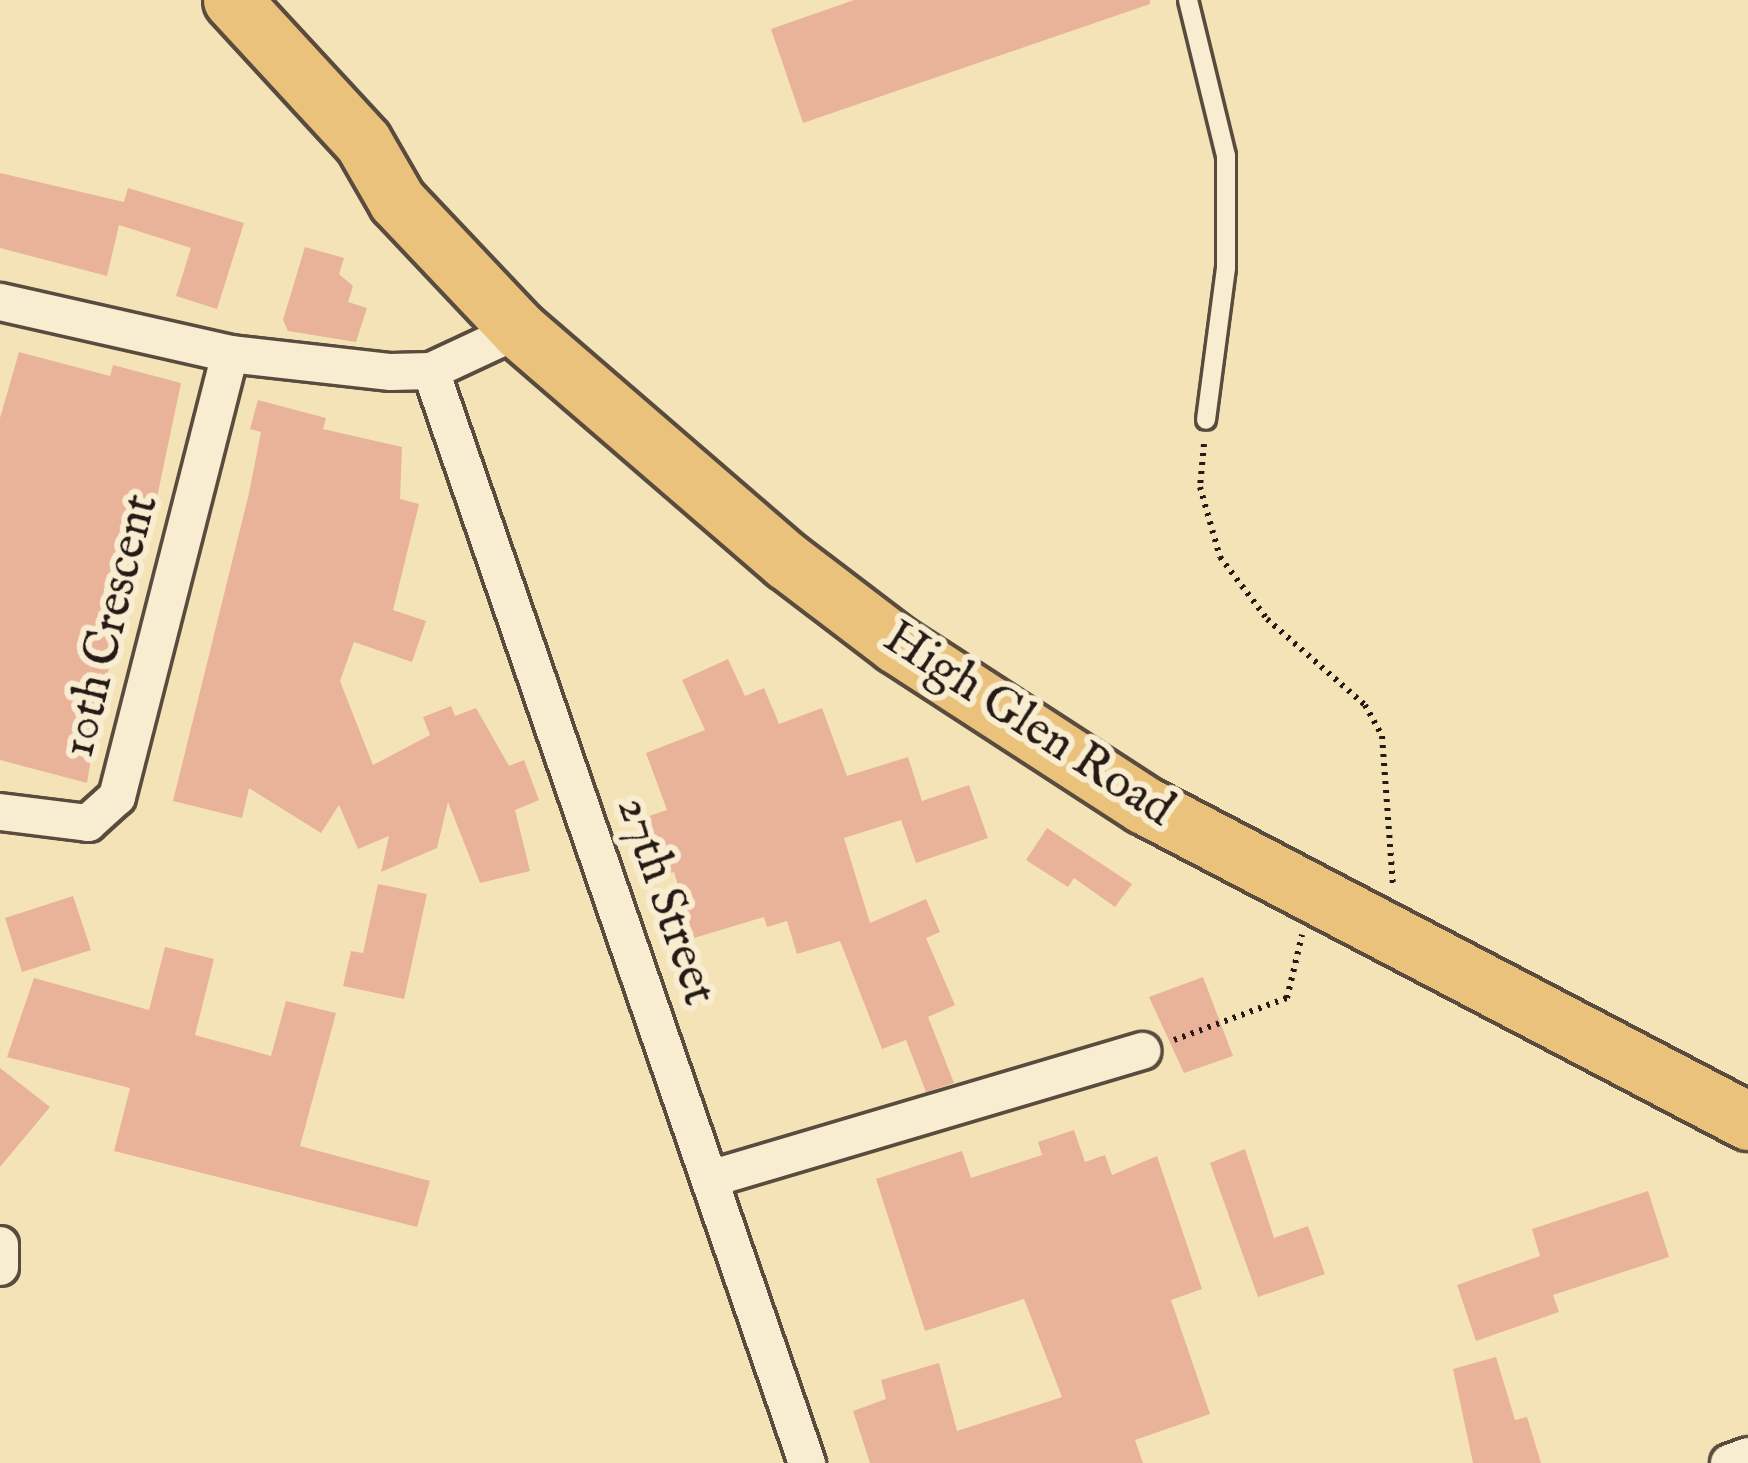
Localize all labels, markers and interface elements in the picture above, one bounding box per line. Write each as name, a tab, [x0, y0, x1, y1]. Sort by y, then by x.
street label: 10th Crescent	[51, 489, 171, 763]
street label: High Glen Road	[872, 610, 1184, 840]
street label: 27th Street	[603, 789, 727, 1013]

